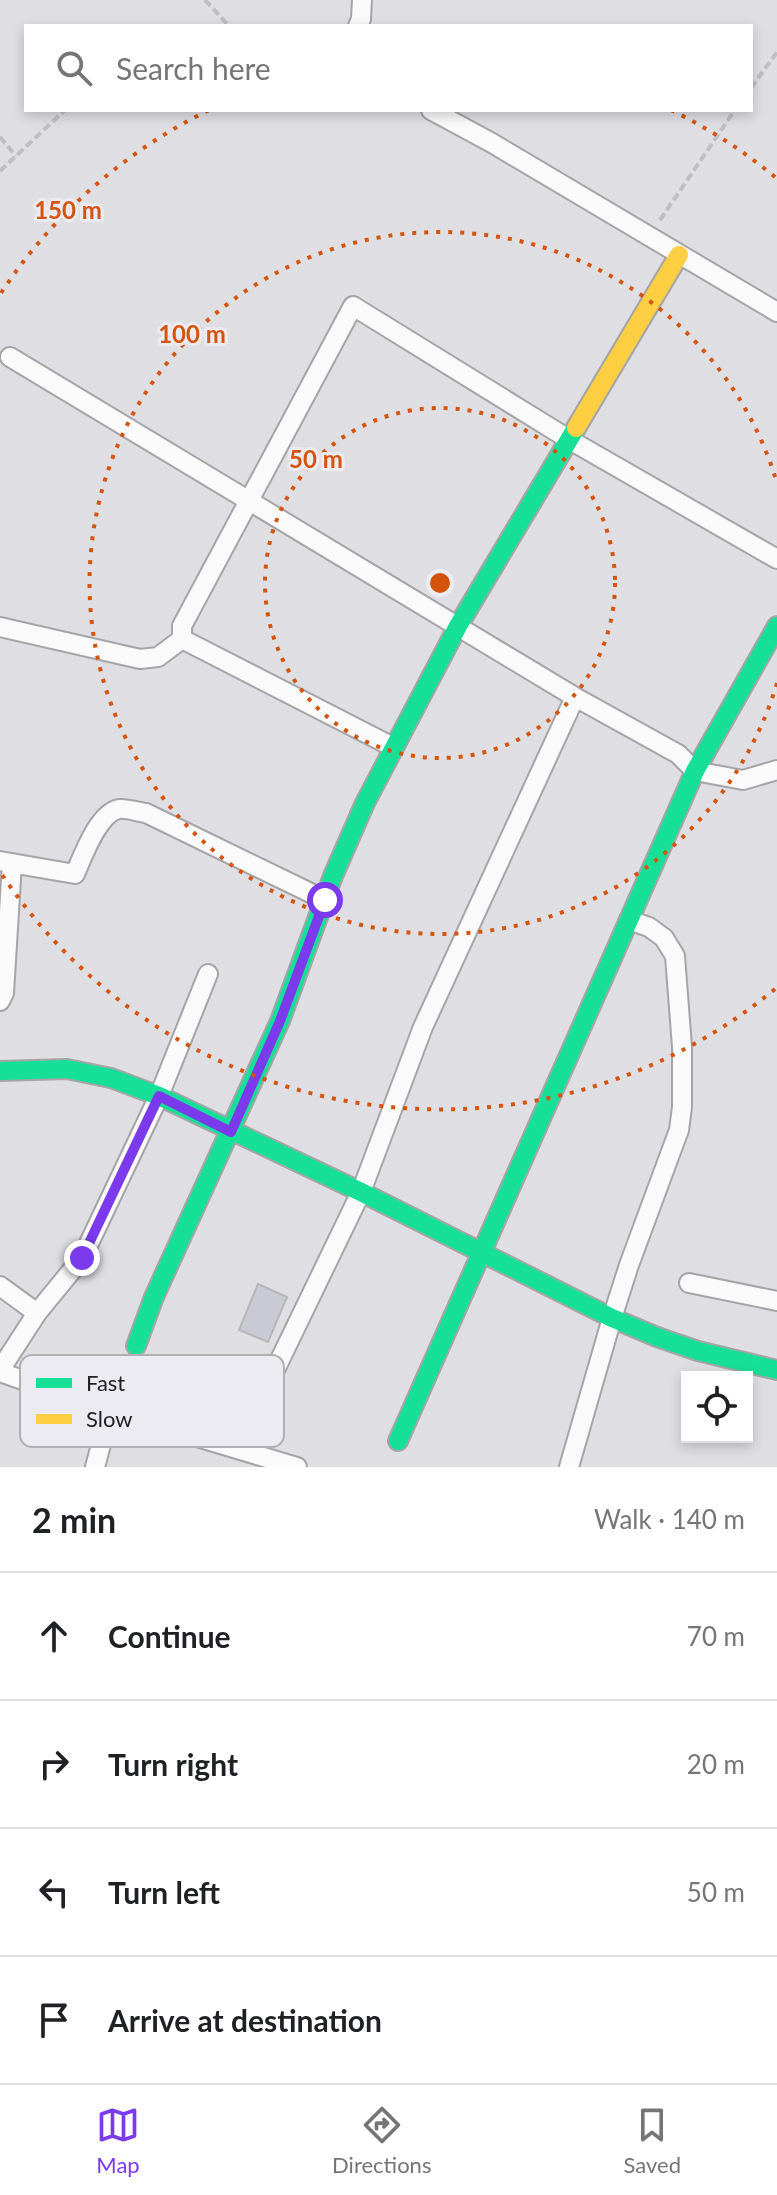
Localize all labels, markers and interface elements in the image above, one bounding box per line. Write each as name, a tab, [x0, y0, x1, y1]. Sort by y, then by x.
search box	[24, 24, 753, 112]
icon: search	[52, 46, 96, 90]
text: Search here	[116, 50, 271, 86]
text: 150 m	[34, 195, 102, 224]
text: 100 m	[158, 319, 226, 348]
text: 50 m	[289, 444, 343, 473]
centre of rings	[426, 569, 454, 597]
route start	[307, 882, 343, 918]
route end	[64, 1240, 100, 1276]
legend	[20, 1355, 284, 1447]
text: Fast	[86, 1369, 125, 1396]
map controls	[681, 1371, 753, 1443]
button: locate	[681, 1371, 753, 1443]
text: Slow	[86, 1405, 133, 1432]
text: 2 min	[32, 1499, 116, 1540]
text: Walk · 140 m	[594, 1503, 745, 1535]
icon: ahead	[32, 1614, 76, 1658]
text: Continue	[108, 1618, 231, 1654]
text: 70 m	[687, 1620, 745, 1652]
icon: right	[32, 1742, 76, 1786]
text: Turn right	[108, 1746, 238, 1782]
text: 20 m	[687, 1748, 745, 1780]
icon: left	[32, 1870, 76, 1914]
text: Turn left	[108, 1874, 220, 1910]
text: 50 m	[687, 1876, 745, 1908]
icon: arrive	[32, 1998, 76, 2042]
text: Arrive at destination	[108, 2002, 382, 2038]
tab: Map	[96, 2103, 140, 2178]
tab: Directions	[332, 2103, 431, 2178]
tab: Saved	[623, 2103, 681, 2178]

